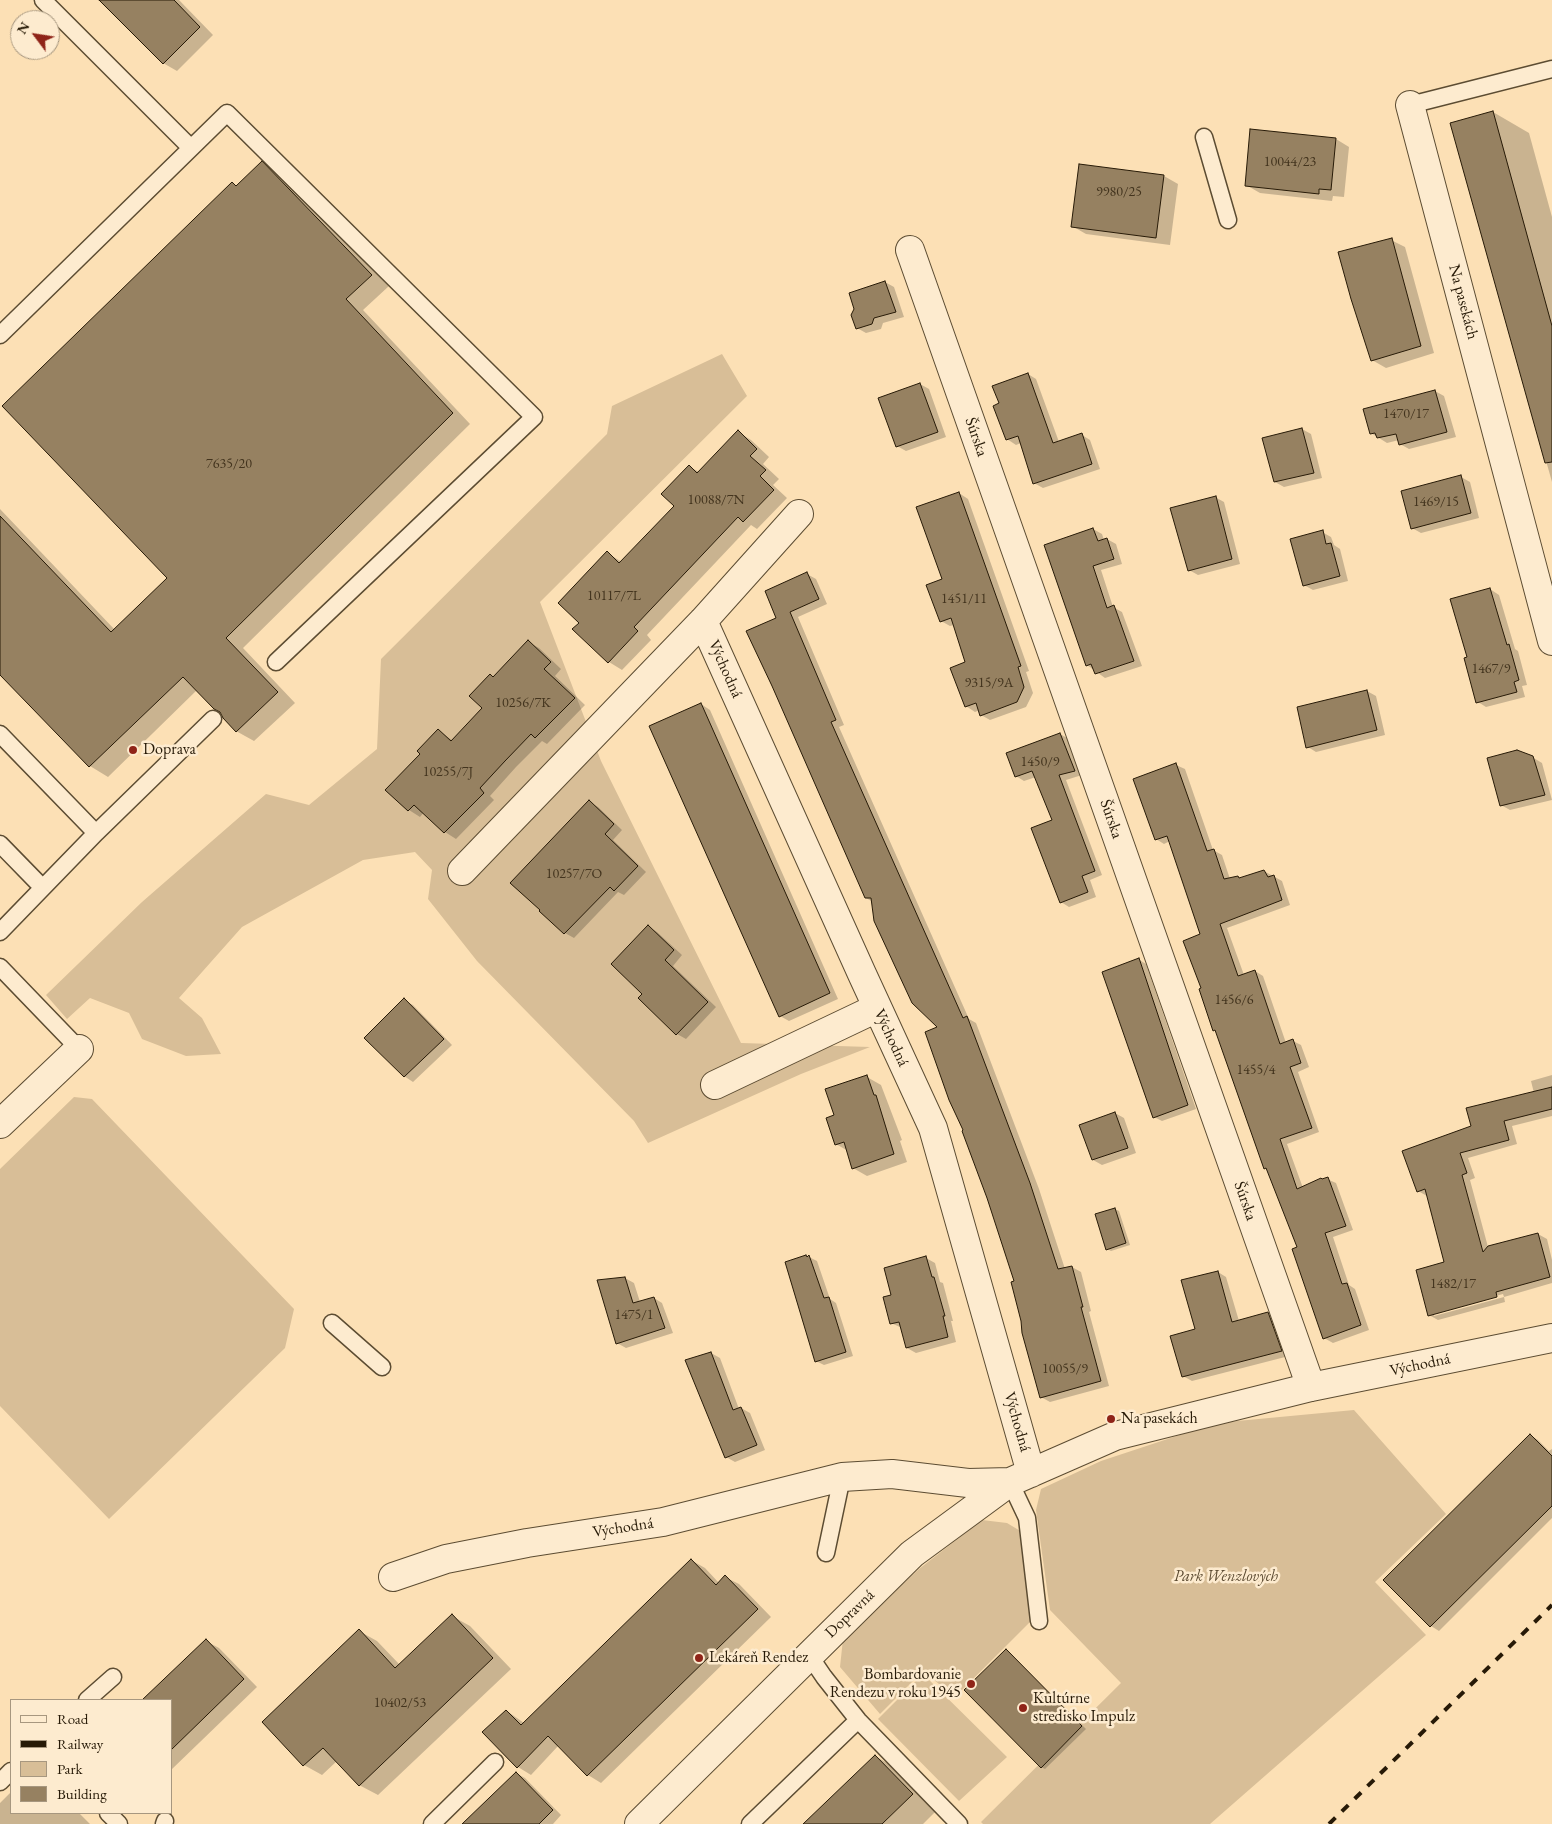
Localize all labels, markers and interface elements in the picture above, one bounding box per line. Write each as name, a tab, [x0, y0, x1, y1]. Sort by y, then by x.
north arrow	[10, 10, 60, 60]
text: N	[12, 18, 34, 37]
house number: 10044/23	[1264, 154, 1316, 170]
house number: 9980/25	[1096, 184, 1142, 200]
street label: Na pasekách	[1444, 262, 1482, 342]
house number: 1470/17	[1383, 406, 1429, 422]
street label: Šúrska	[960, 415, 992, 459]
house number: 7635/20	[206, 456, 252, 472]
house number: 10088/7N	[688, 492, 744, 508]
house number: 1469/15	[1413, 494, 1459, 510]
house number: 10117/7L	[587, 588, 641, 604]
house number: 1451/11	[941, 591, 987, 607]
street label: Východná	[704, 637, 746, 701]
house number: 1467/9	[1471, 661, 1511, 677]
house number: 9315/9A	[965, 675, 1013, 691]
house number: 10256/7K	[495, 695, 551, 711]
place label: Doprava	[143, 740, 196, 760]
marker: Doprava	[127, 744, 139, 756]
house number: 1450/9	[1020, 754, 1060, 770]
house number: 10255/7J	[423, 764, 473, 780]
street label: Šúrska	[1095, 797, 1127, 841]
house number: 10257/7O	[546, 866, 602, 882]
house number: 1456/6	[1214, 992, 1254, 1008]
street label: Východná	[869, 1006, 913, 1070]
house number: 1455/4	[1236, 1062, 1276, 1078]
street label: Šúrska	[1229, 1179, 1261, 1223]
house number: 1482/17	[1430, 1276, 1476, 1292]
house number: 1475/1	[614, 1307, 654, 1323]
street label: Východná	[1388, 1349, 1452, 1381]
house number: 10055/9	[1042, 1361, 1088, 1377]
street label: Východná	[999, 1390, 1035, 1454]
place label: Na pasekách	[1121, 1409, 1198, 1429]
marker: Na pasekách	[1105, 1413, 1117, 1425]
street label: Východná	[591, 1514, 655, 1542]
park label: Park Wenzlových	[1174, 1567, 1278, 1587]
street label: Dopravná	[821, 1586, 879, 1642]
place label: Lekáreň Rendez	[709, 1648, 808, 1668]
marker: Lekáreň Rendez	[693, 1652, 705, 1664]
place label: Bombardovanie Rendezu v roku 1945	[830, 1665, 961, 1703]
marker: Bombardovanie Rendezu v roku 1945	[965, 1678, 977, 1690]
place label: Kultúrne stredisko Impulz	[1033, 1689, 1135, 1727]
house number: 10402/53	[374, 1695, 426, 1711]
legend	[10, 1699, 172, 1814]
marker: Kultúrne stredisko Impulz	[1017, 1702, 1029, 1714]
text: Road	[57, 1709, 88, 1728]
text: Railway	[57, 1734, 103, 1753]
text: Park	[57, 1759, 83, 1778]
text: Building	[57, 1784, 107, 1803]

